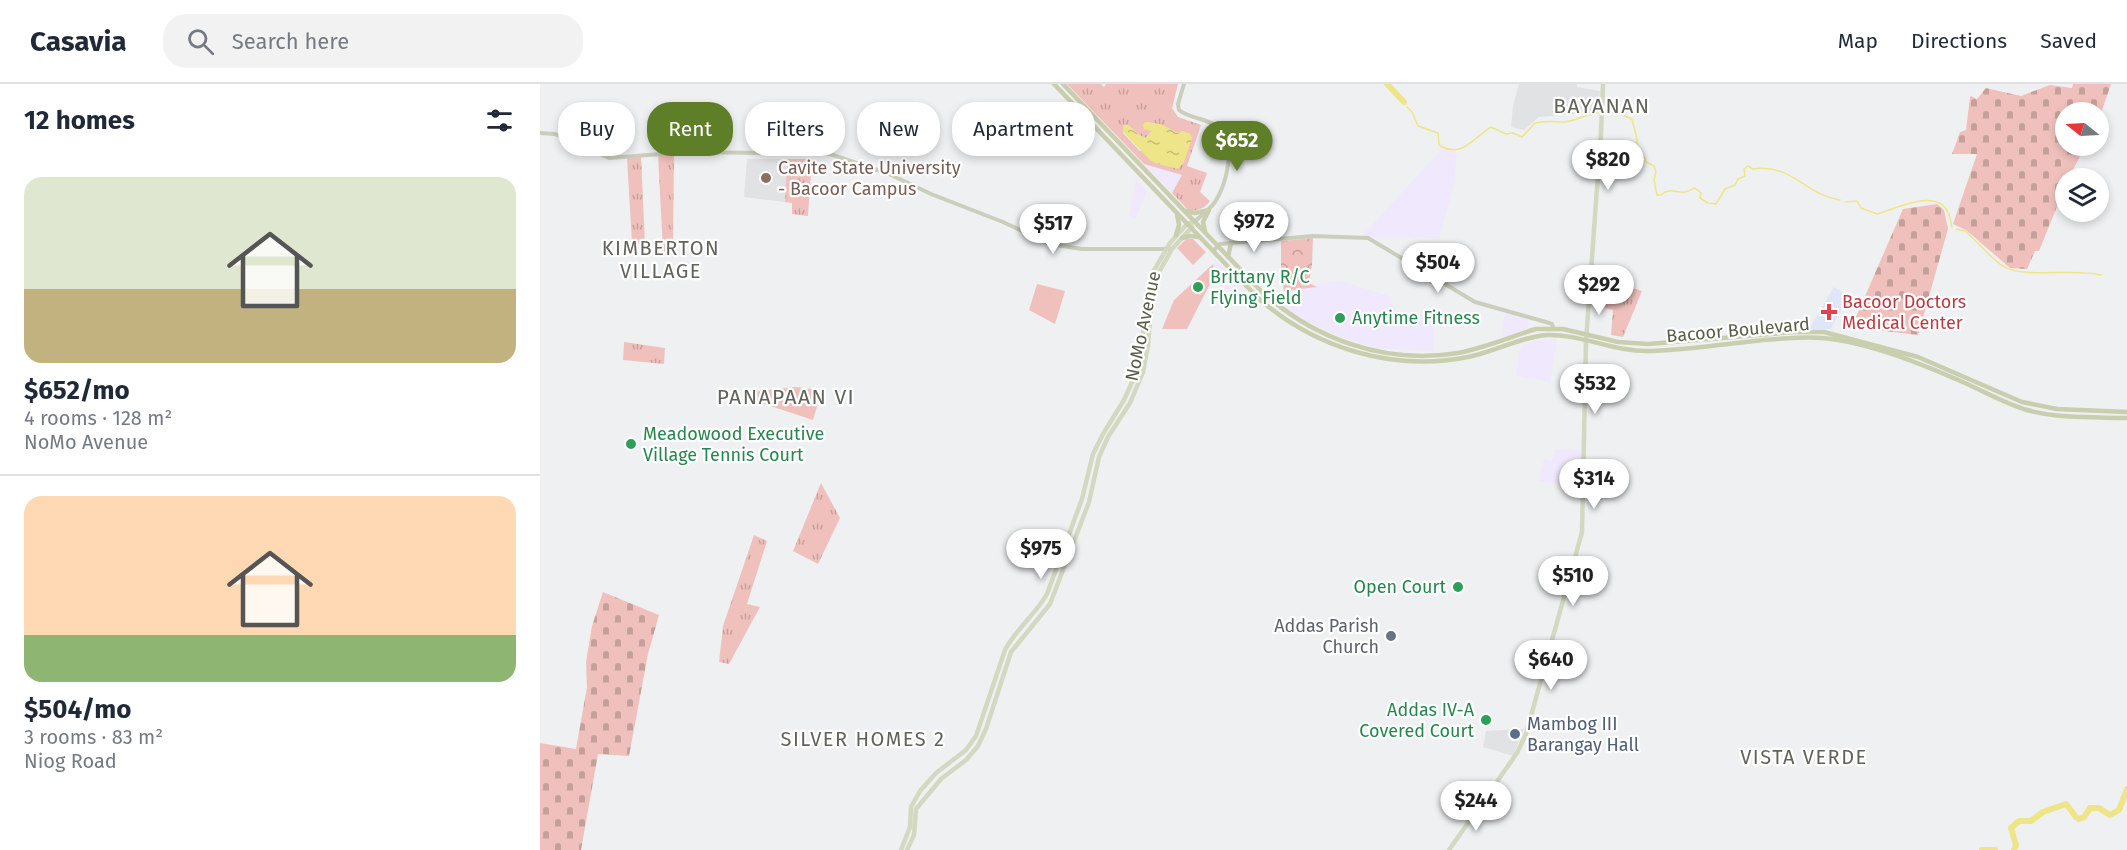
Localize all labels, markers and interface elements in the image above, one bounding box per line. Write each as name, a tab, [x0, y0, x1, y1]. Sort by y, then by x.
search box	[163, 14, 583, 68]
text: Casavia	[30, 25, 127, 58]
icon: search	[184, 25, 217, 58]
text: Search here	[232, 28, 349, 55]
text: Map	[1838, 28, 1878, 54]
text: Directions	[1911, 28, 2007, 54]
text: Saved	[2040, 28, 2097, 54]
district label: BAYANAN	[1553, 93, 1651, 119]
chip: Buy	[558, 102, 635, 156]
chip: Rent	[647, 102, 733, 156]
chip: Filters	[745, 102, 845, 156]
chip: New	[857, 102, 940, 156]
chip: Apartment	[952, 102, 1095, 156]
north arrow	[2055, 102, 2109, 156]
map controls	[2055, 102, 2109, 222]
icon: filters	[483, 104, 516, 137]
text: 12 homes	[24, 105, 135, 136]
pin: $652	[1201, 121, 1273, 172]
text: $652	[1216, 128, 1258, 152]
pin: $820	[1572, 140, 1644, 191]
text: $820	[1586, 147, 1630, 171]
place label: Cavite State University - Bacoor Campus	[778, 157, 961, 200]
button: layers	[2055, 168, 2109, 222]
marker: Cavite State University - Bacoor Campus	[759, 171, 773, 185]
pin: $972	[1218, 202, 1290, 253]
pin: $517	[1017, 204, 1089, 255]
text: $972	[1233, 209, 1275, 233]
text: $517	[1033, 211, 1073, 235]
icon: home	[216, 216, 324, 324]
district label: KIMBERTON VILLAGE	[602, 236, 720, 283]
pin: $504	[1402, 243, 1474, 294]
text: $504	[1416, 250, 1460, 274]
pin: $292	[1563, 265, 1635, 316]
place label: Brittany R/C Flying Field	[1210, 266, 1310, 309]
street label: NoMo Avenue	[1121, 269, 1165, 383]
text: $292	[1578, 272, 1620, 296]
marker: Brittany R/C Flying Field	[1191, 280, 1205, 294]
place label: Bacoor Doctors Medical Center	[1842, 291, 1966, 334]
marker: Bacoor Doctors Medical Center	[1820, 303, 1838, 321]
place label: Anytime Fitness	[1352, 307, 1480, 329]
marker: Anytime Fitness	[1333, 311, 1347, 325]
street label: Bacoor Boulevard	[1665, 313, 1811, 347]
pin: $532	[1559, 364, 1631, 415]
text: $532	[1574, 371, 1616, 395]
text: $652/mo	[24, 375, 130, 406]
district label: PANAPAAN VI	[717, 384, 855, 410]
text: 4 rooms · 128 m²	[24, 406, 172, 430]
place label: Meadowood Executive Village Tennis Court	[643, 423, 824, 466]
text: NoMo Avenue	[24, 430, 148, 454]
marker: Meadowood Executive Village Tennis Court	[624, 437, 638, 451]
pin: $314	[1558, 459, 1630, 510]
text: $314	[1573, 466, 1615, 490]
pin: $975	[1005, 529, 1077, 580]
icon: home	[216, 535, 324, 643]
text: $975	[1020, 536, 1062, 560]
pin: $510	[1537, 556, 1609, 607]
text: $510	[1552, 563, 1594, 587]
place label: Open Court	[1354, 576, 1446, 598]
marker: Open Court	[1451, 580, 1465, 594]
place label: Addas Parish Church	[1274, 615, 1379, 658]
marker: Addas Parish Church	[1384, 629, 1398, 643]
pin: $640	[1515, 640, 1587, 691]
text: $640	[1528, 647, 1574, 671]
text: $504/mo	[24, 694, 131, 725]
place label: Addas IV-A Covered Court	[1359, 699, 1475, 742]
marker: Addas IV-A Covered Court	[1479, 713, 1493, 727]
place label: Mambog III Barangay Hall	[1527, 713, 1639, 756]
text: 3 rooms · 83 m²	[24, 725, 163, 749]
district label: SILVER HOMES 2	[781, 727, 945, 751]
marker: Mambog III Barangay Hall	[1508, 727, 1522, 741]
district label: VISTA VERDE	[1740, 745, 1868, 769]
text: Niog Road	[24, 749, 117, 773]
pin: $244	[1440, 781, 1512, 832]
text: $244	[1454, 788, 1498, 812]

